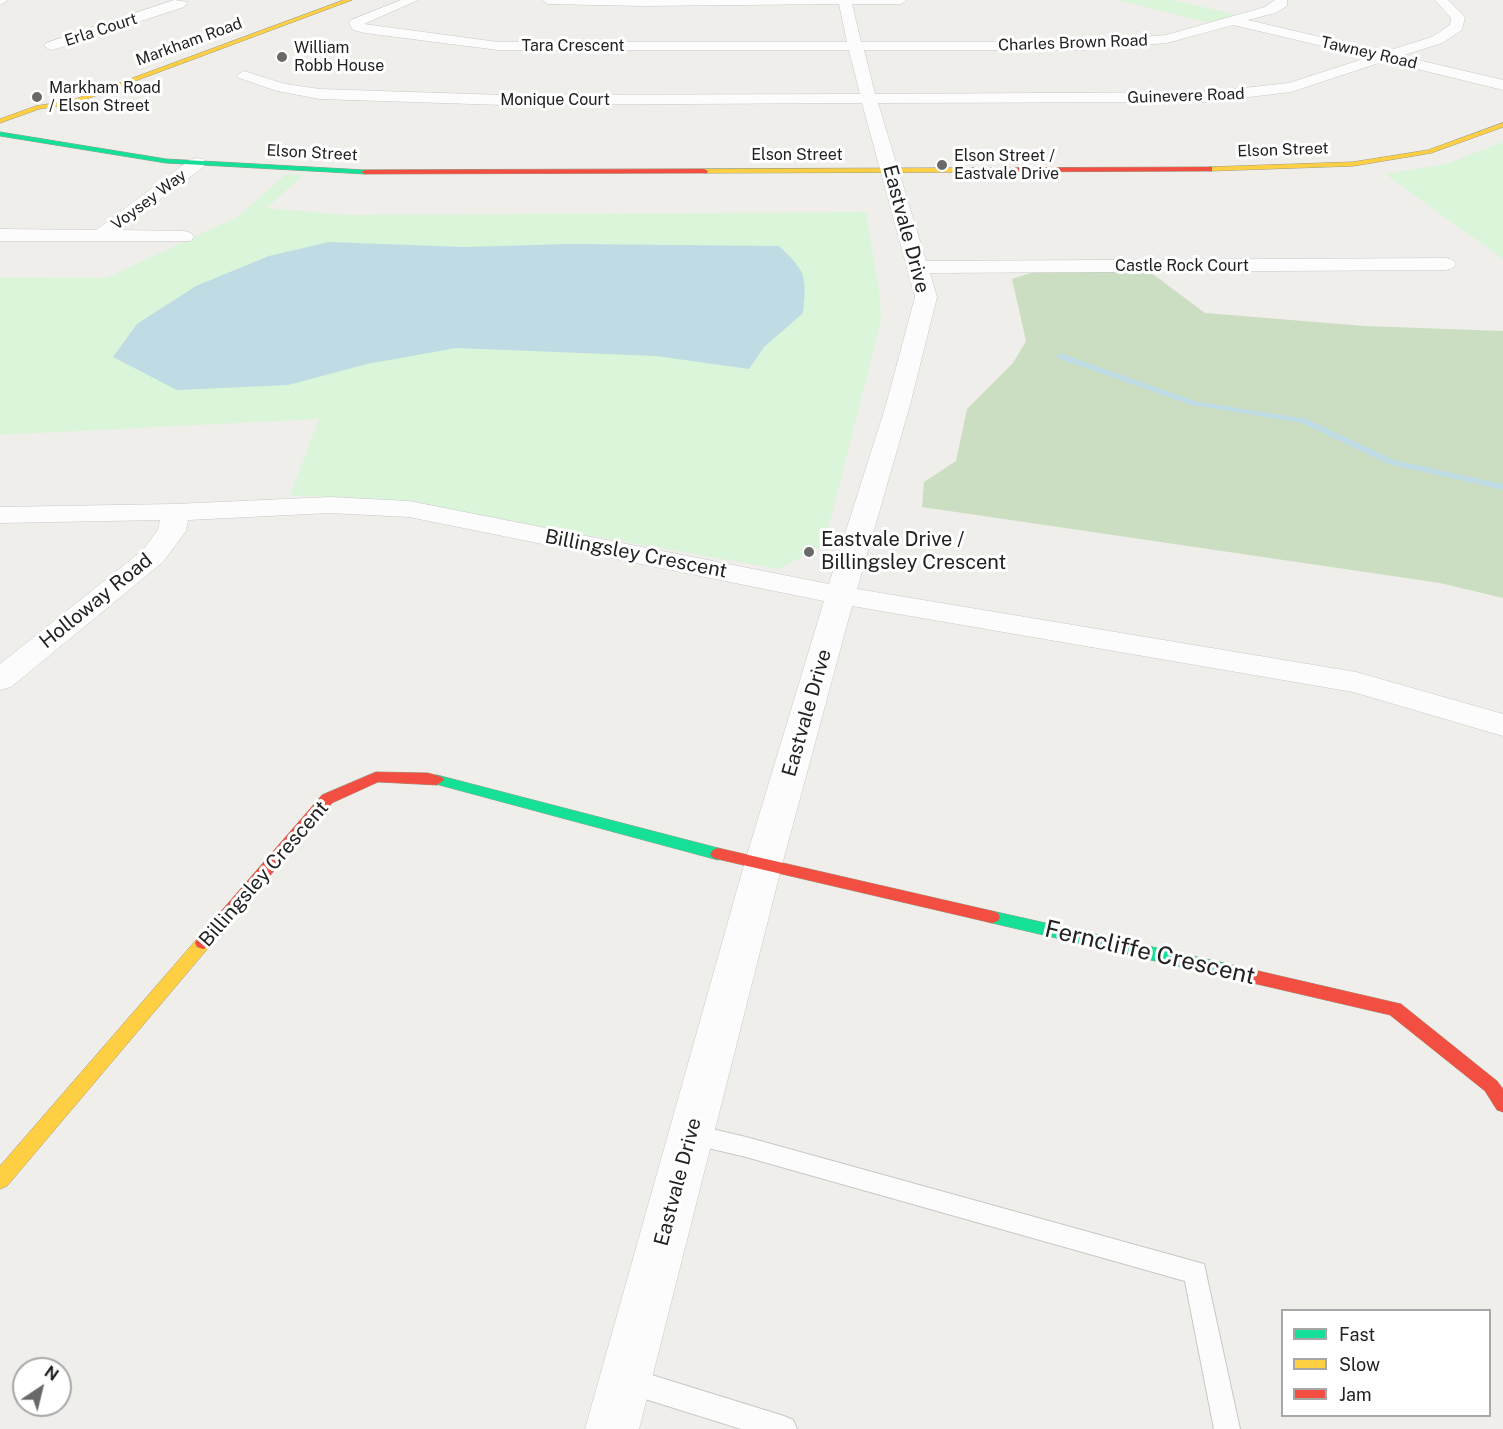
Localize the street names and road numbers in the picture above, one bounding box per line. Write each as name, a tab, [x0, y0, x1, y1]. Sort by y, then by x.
street label: Erla Court	[62, 9, 140, 51]
street label: Markham Road	[133, 14, 245, 70]
street label: Charles Brown Road	[998, 31, 1148, 55]
street label: Tawney Road	[1319, 33, 1419, 73]
street label: Tara Crescent	[521, 36, 625, 56]
street label: Guinevere Road	[1127, 84, 1245, 108]
street label: Monique Court	[500, 90, 610, 110]
street label: Elson Street	[1237, 139, 1329, 161]
street label: Elson Street	[266, 141, 358, 165]
street label: Elson Street	[751, 145, 843, 165]
street label: Eastvale Drive	[877, 162, 935, 296]
street label: Voysey Way	[108, 166, 190, 234]
street label: Castle Rock Court	[1115, 256, 1249, 276]
street label: Billingsley Crescent	[543, 525, 729, 583]
street label: Holloway Road	[35, 548, 157, 654]
street label: Eastvale Drive	[777, 647, 837, 779]
street label: Billingsley Crescent	[194, 796, 334, 952]
street label: Ferncliffe Crescent	[1042, 915, 1258, 991]
street label: Eastvale Drive	[649, 1115, 707, 1249]

